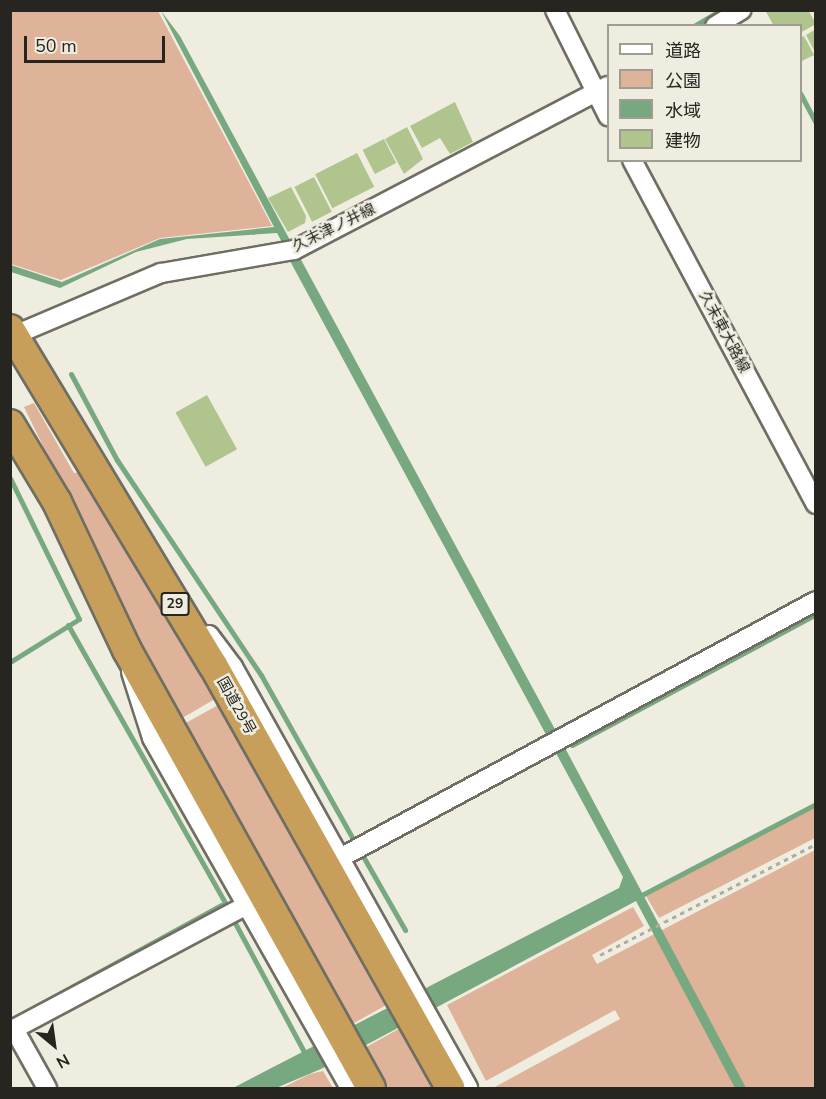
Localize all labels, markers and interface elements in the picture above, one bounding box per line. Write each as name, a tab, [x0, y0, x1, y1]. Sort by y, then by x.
scale bar	[27, 24, 168, 62]
legend	[607, 24, 802, 162]
text: 50 m	[35, 34, 77, 58]
text: 道路	[665, 39, 701, 63]
text: 公園	[665, 69, 701, 93]
text: 水域	[665, 99, 701, 123]
text: 建物	[665, 129, 701, 153]
street label: 久末津ノ井線	[290, 200, 378, 256]
street label: 久末東大路線	[695, 288, 753, 376]
road number: 29	[160, 593, 190, 615]
street label: 国道29号	[213, 674, 259, 738]
north arrow	[24, 1015, 84, 1075]
text: N	[52, 1048, 73, 1073]

